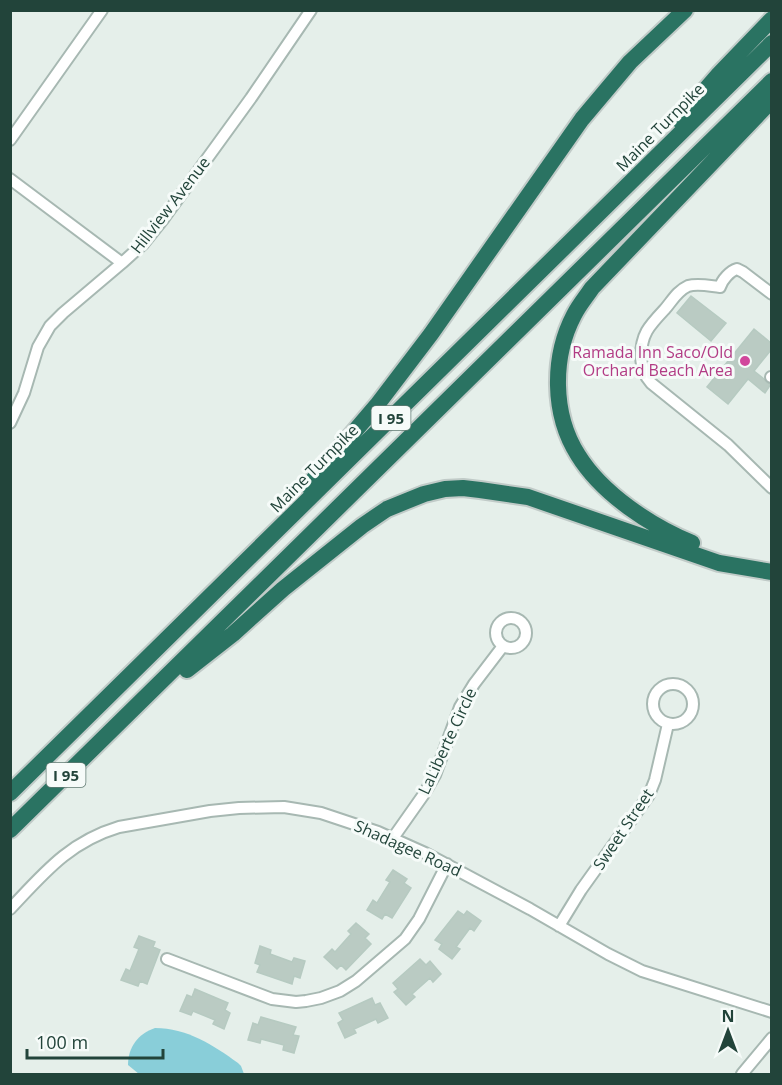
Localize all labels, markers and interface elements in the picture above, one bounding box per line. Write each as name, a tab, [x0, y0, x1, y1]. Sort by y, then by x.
street label: Maine Turnpike	[611, 78, 709, 176]
street label: Hillview Avenue	[125, 152, 215, 258]
place label: Ramada Inn Saco/Old Orchard Beach Area	[572, 341, 733, 381]
marker: Ramada Inn Saco/Old Orchard Beach Area	[738, 354, 752, 368]
road number: I 95	[372, 406, 410, 430]
street label: Maine Turnpike	[265, 419, 363, 517]
street label: LaLiberte Circle	[413, 684, 481, 798]
road number: I 95	[46, 763, 86, 787]
street label: Sweet Street	[588, 784, 658, 874]
street label: Shadagee Road	[351, 815, 465, 881]
north arrow	[698, 1001, 758, 1061]
text: N	[721, 1005, 735, 1027]
scale bar	[27, 1022, 164, 1060]
text: 100 m	[36, 1030, 88, 1054]

